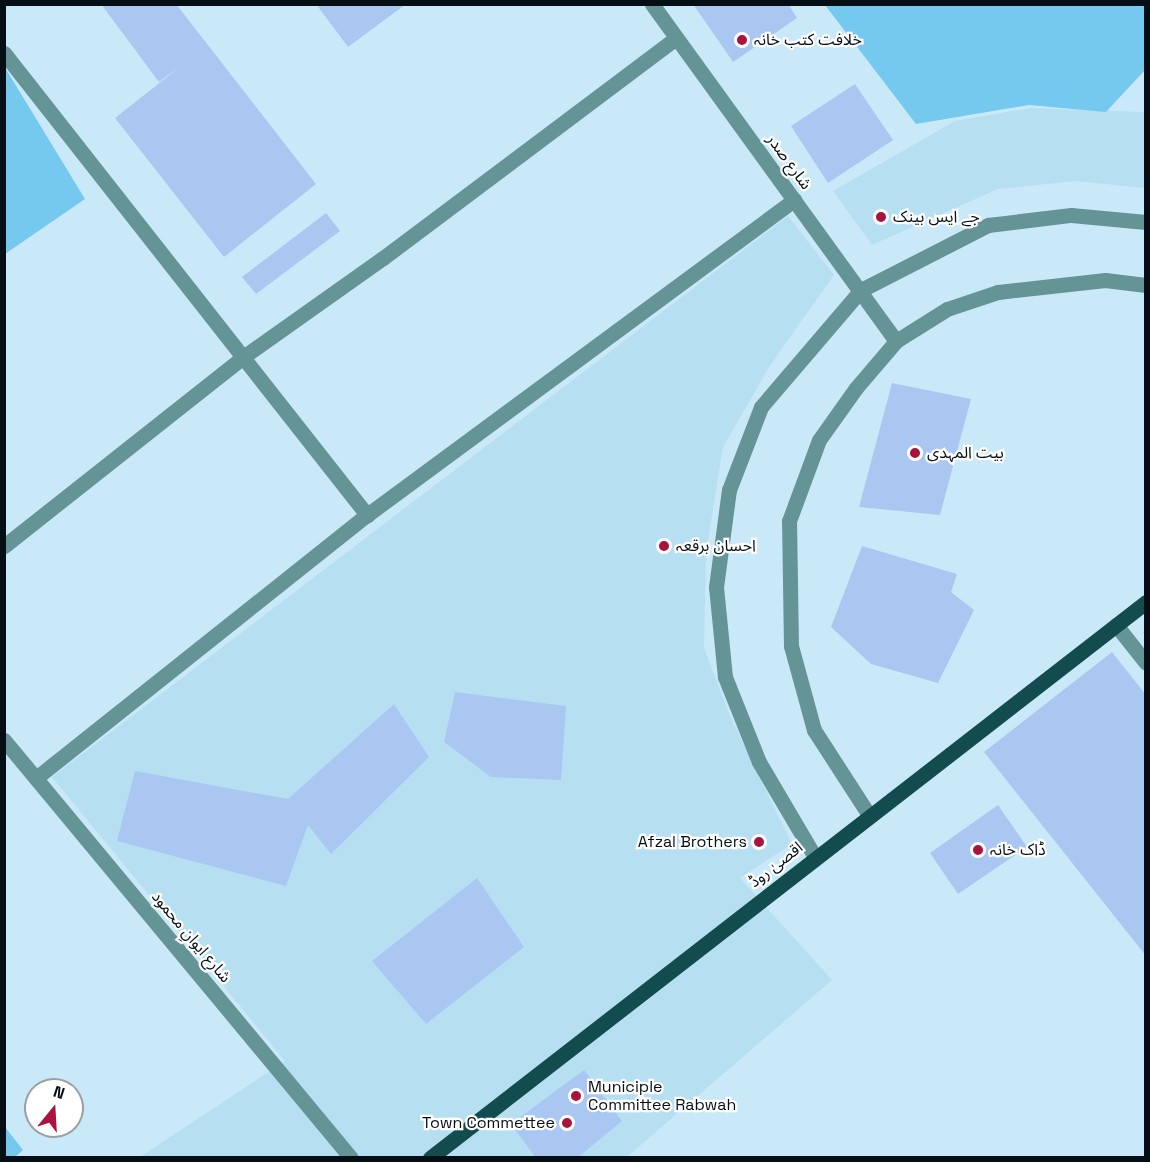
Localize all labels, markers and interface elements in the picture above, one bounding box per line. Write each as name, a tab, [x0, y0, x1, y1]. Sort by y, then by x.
place label: خلافت کتب خانہ	[754, 30, 862, 50]
marker: خلافت کتب خانہ	[735, 33, 749, 47]
street label: شارع صدر	[762, 130, 816, 194]
place label: جے ایس بینک	[893, 207, 980, 227]
marker: جے ایس بینک	[874, 210, 888, 224]
place label: بیت المہدی	[927, 443, 1004, 463]
marker: بیت المہدی	[908, 446, 922, 460]
place label: احسان برقعہ	[676, 536, 756, 556]
marker: احسان برقعہ	[657, 539, 671, 553]
place label: Afzal Brothers	[638, 832, 747, 852]
marker: Afzal Brothers	[752, 835, 766, 849]
street label: اقصیٰ روڈ	[745, 838, 807, 892]
place label: ڈاک خانہ	[990, 840, 1046, 860]
marker: ڈاک خانہ	[971, 843, 985, 857]
street label: شارع ایوانِ محمود	[147, 887, 235, 987]
place label: Municiple Committee Rabwah	[588, 1077, 736, 1115]
north arrow	[24, 1078, 84, 1138]
text: N	[51, 1081, 67, 1104]
marker: Municiple Committee Rabwah	[569, 1089, 583, 1103]
place label: Town Commettee	[422, 1113, 555, 1133]
marker: Town Commettee	[560, 1116, 574, 1130]

